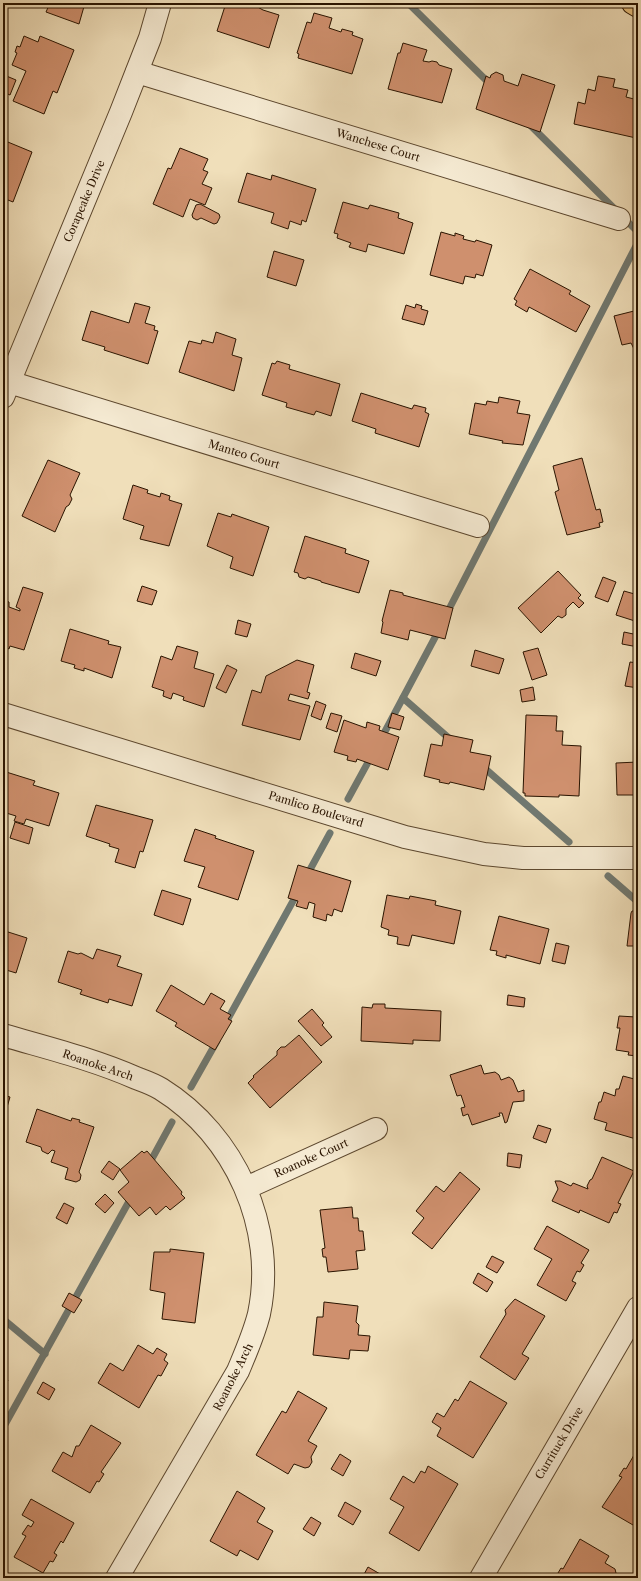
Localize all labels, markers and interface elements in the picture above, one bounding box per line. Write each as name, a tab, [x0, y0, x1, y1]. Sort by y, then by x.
street label: Wanchese Court	[333, 125, 422, 164]
street label: Corapeake Drive	[60, 158, 108, 244]
street label: Manteo Court	[207, 436, 282, 472]
street label: Pamlico Boulevard	[267, 788, 365, 830]
street label: Roanoke Arch	[61, 1046, 135, 1084]
street label: Roanoke Court	[272, 1135, 350, 1181]
street label: Roanoke Arch	[210, 1341, 256, 1413]
street label: Currituck Drive	[532, 1404, 586, 1482]

